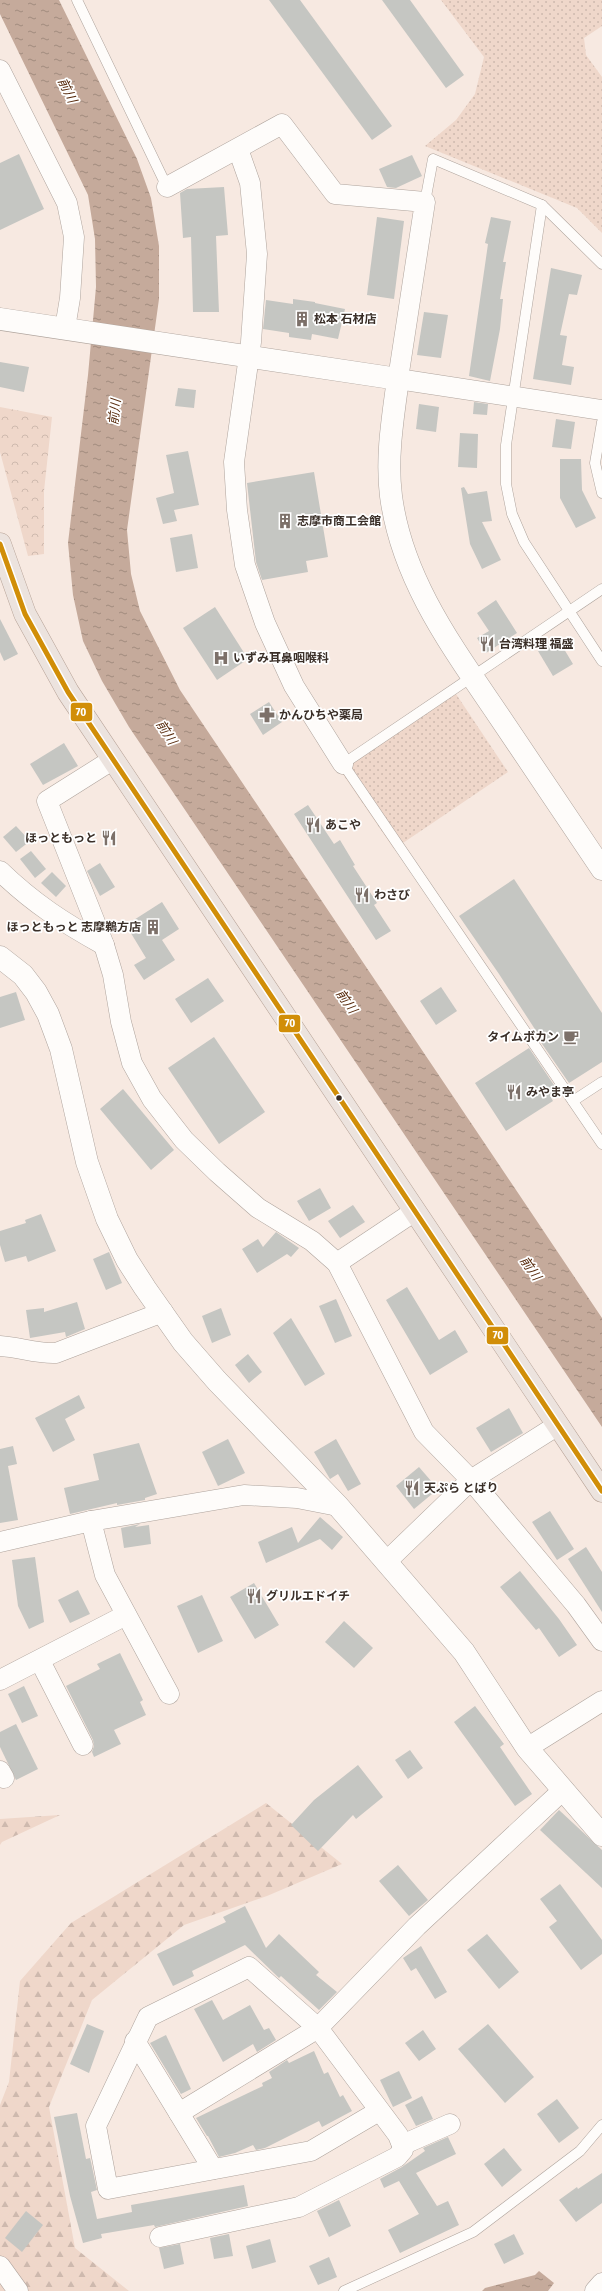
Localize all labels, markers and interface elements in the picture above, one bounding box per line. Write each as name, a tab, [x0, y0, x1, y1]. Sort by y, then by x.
water label: 前川	[55, 75, 81, 107]
building icon: 松本 石材店	[293, 310, 311, 328]
place label: 松本 石材店	[314, 312, 377, 326]
water label: 前川	[106, 396, 124, 426]
building icon: 志摩市商工会館	[276, 512, 294, 530]
place label: 志摩市商工会館	[297, 514, 381, 528]
restaurant icon: 台湾料理 福盛	[478, 635, 496, 653]
place label: 台湾料理 福盛	[499, 637, 574, 651]
hospital icon: いずみ耳鼻咽喉科	[212, 649, 230, 667]
place label: いずみ耳鼻咽喉科	[233, 651, 329, 665]
line badge: 70	[70, 702, 93, 722]
text: 70	[76, 706, 86, 719]
pharmacy icon: かんひちや薬局	[258, 706, 276, 724]
place label: かんひちや薬局	[279, 708, 363, 722]
water label: 前川	[153, 717, 181, 749]
restaurant icon: あこや	[304, 816, 322, 834]
place label: あこや	[325, 818, 361, 832]
restaurant icon: ほっともっと	[100, 829, 118, 847]
place label: ほっともっと	[25, 831, 97, 845]
restaurant icon: わさび	[353, 886, 371, 904]
place label: わさび	[374, 888, 410, 902]
building icon: ほっともっと 志摩鵜方店	[144, 918, 162, 936]
place label: ほっともっと 志摩鵜方店	[7, 920, 141, 934]
water label: 前川	[333, 986, 361, 1018]
line badge: 70	[278, 1014, 301, 1033]
text: 70	[285, 1017, 295, 1030]
cafe icon: タイムボカン	[562, 1028, 580, 1046]
place label: タイムボカン	[487, 1030, 559, 1044]
restaurant icon: みやま亭	[505, 1083, 523, 1101]
place label: みやま亭	[526, 1085, 574, 1099]
unlabelled marker	[334, 1093, 344, 1103]
water label: 前川	[517, 1253, 545, 1285]
line badge: 70	[486, 1326, 509, 1345]
text: 70	[493, 1329, 503, 1342]
restaurant icon: 天ぷら とばり	[403, 1479, 421, 1497]
place label: 天ぷら とばり	[424, 1481, 499, 1495]
restaurant icon: グリルエドイチ	[245, 1587, 263, 1605]
place label: グリルエドイチ	[266, 1589, 350, 1603]

